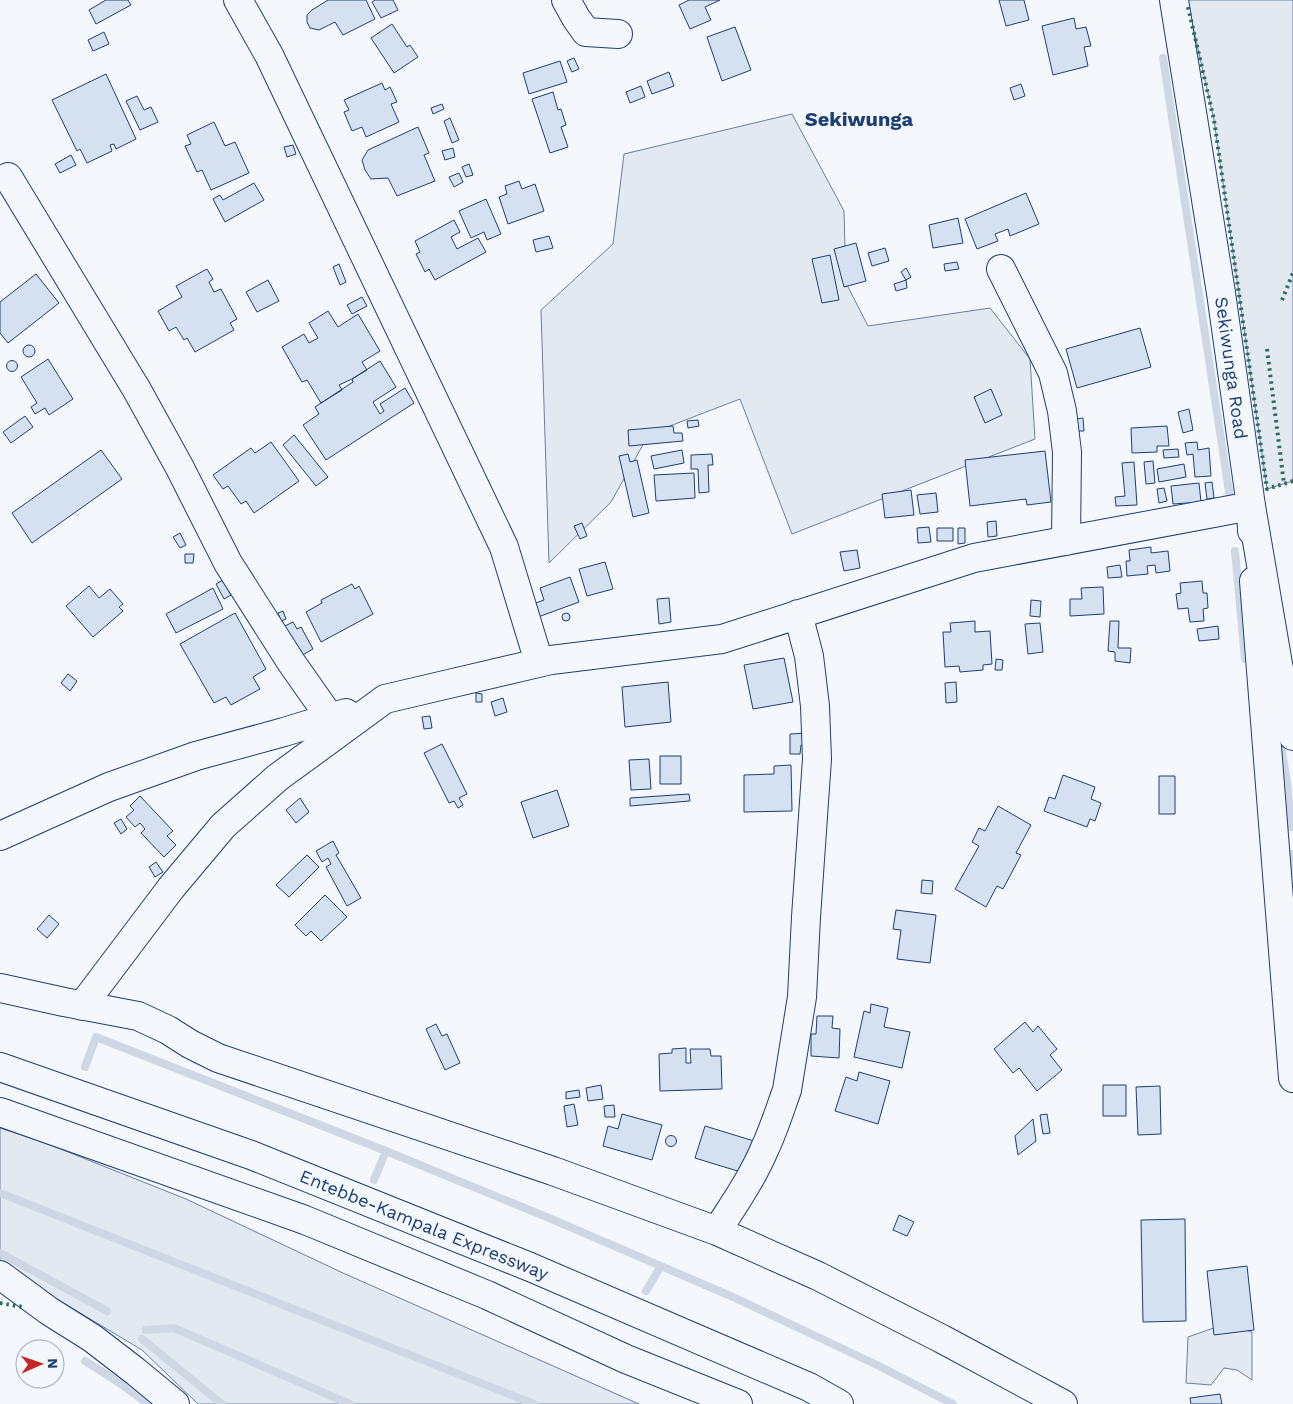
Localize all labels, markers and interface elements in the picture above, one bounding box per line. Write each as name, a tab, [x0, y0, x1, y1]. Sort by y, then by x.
district label: Sekiwunga	[805, 107, 914, 131]
street label: Sekiwunga Road	[1211, 295, 1252, 441]
street label: Entebbe-Kampala Expressway	[297, 1165, 552, 1284]
north arrow	[15, 1339, 65, 1389]
text: N	[45, 1358, 61, 1369]

